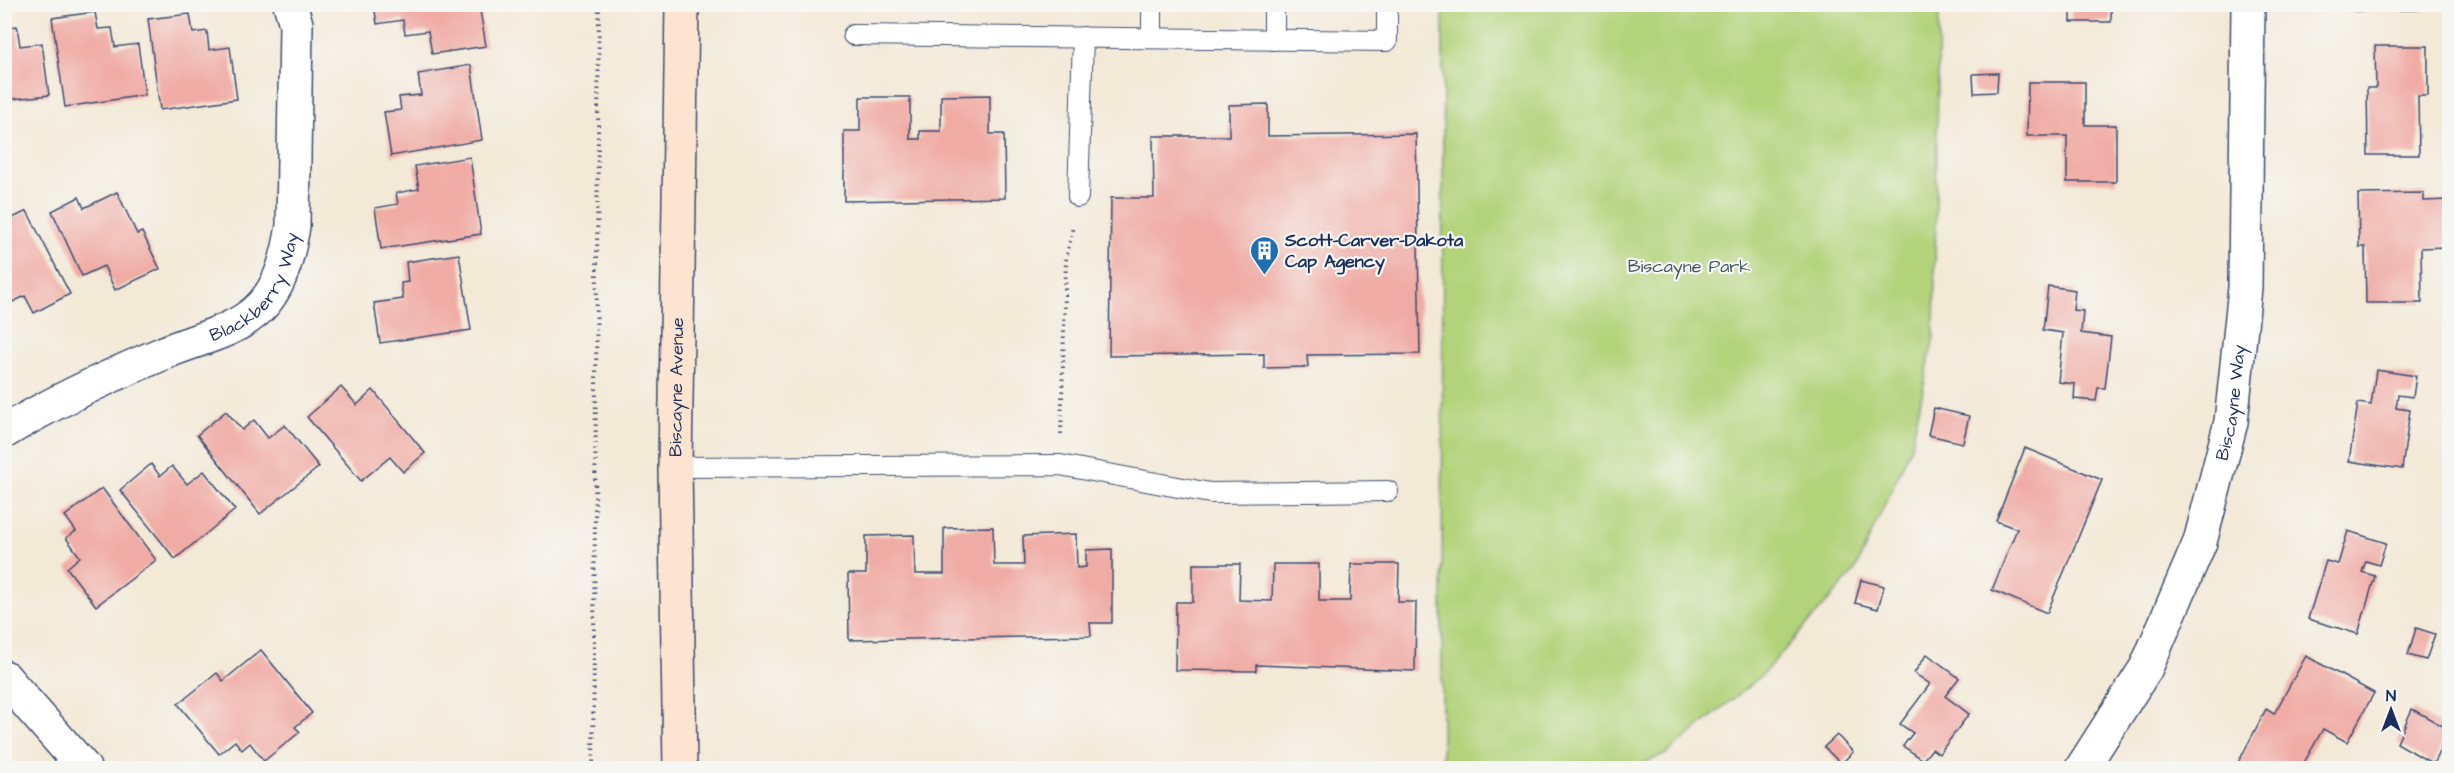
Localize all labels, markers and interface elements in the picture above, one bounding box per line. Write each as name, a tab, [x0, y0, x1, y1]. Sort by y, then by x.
place label: Scott-Carver-Dakota Cap Agency	[1284, 228, 1464, 275]
street label: Blackberry Way	[206, 230, 305, 348]
building icon: Scott-Carver-Dakota Cap Agency	[1248, 234, 1280, 276]
park label: Biscayne Park	[1628, 254, 1750, 280]
street label: Biscayne Avenue	[663, 317, 690, 457]
street label: Biscayne Way	[2209, 343, 2253, 463]
north arrow	[2361, 680, 2421, 740]
text: N	[2386, 685, 2396, 707]

